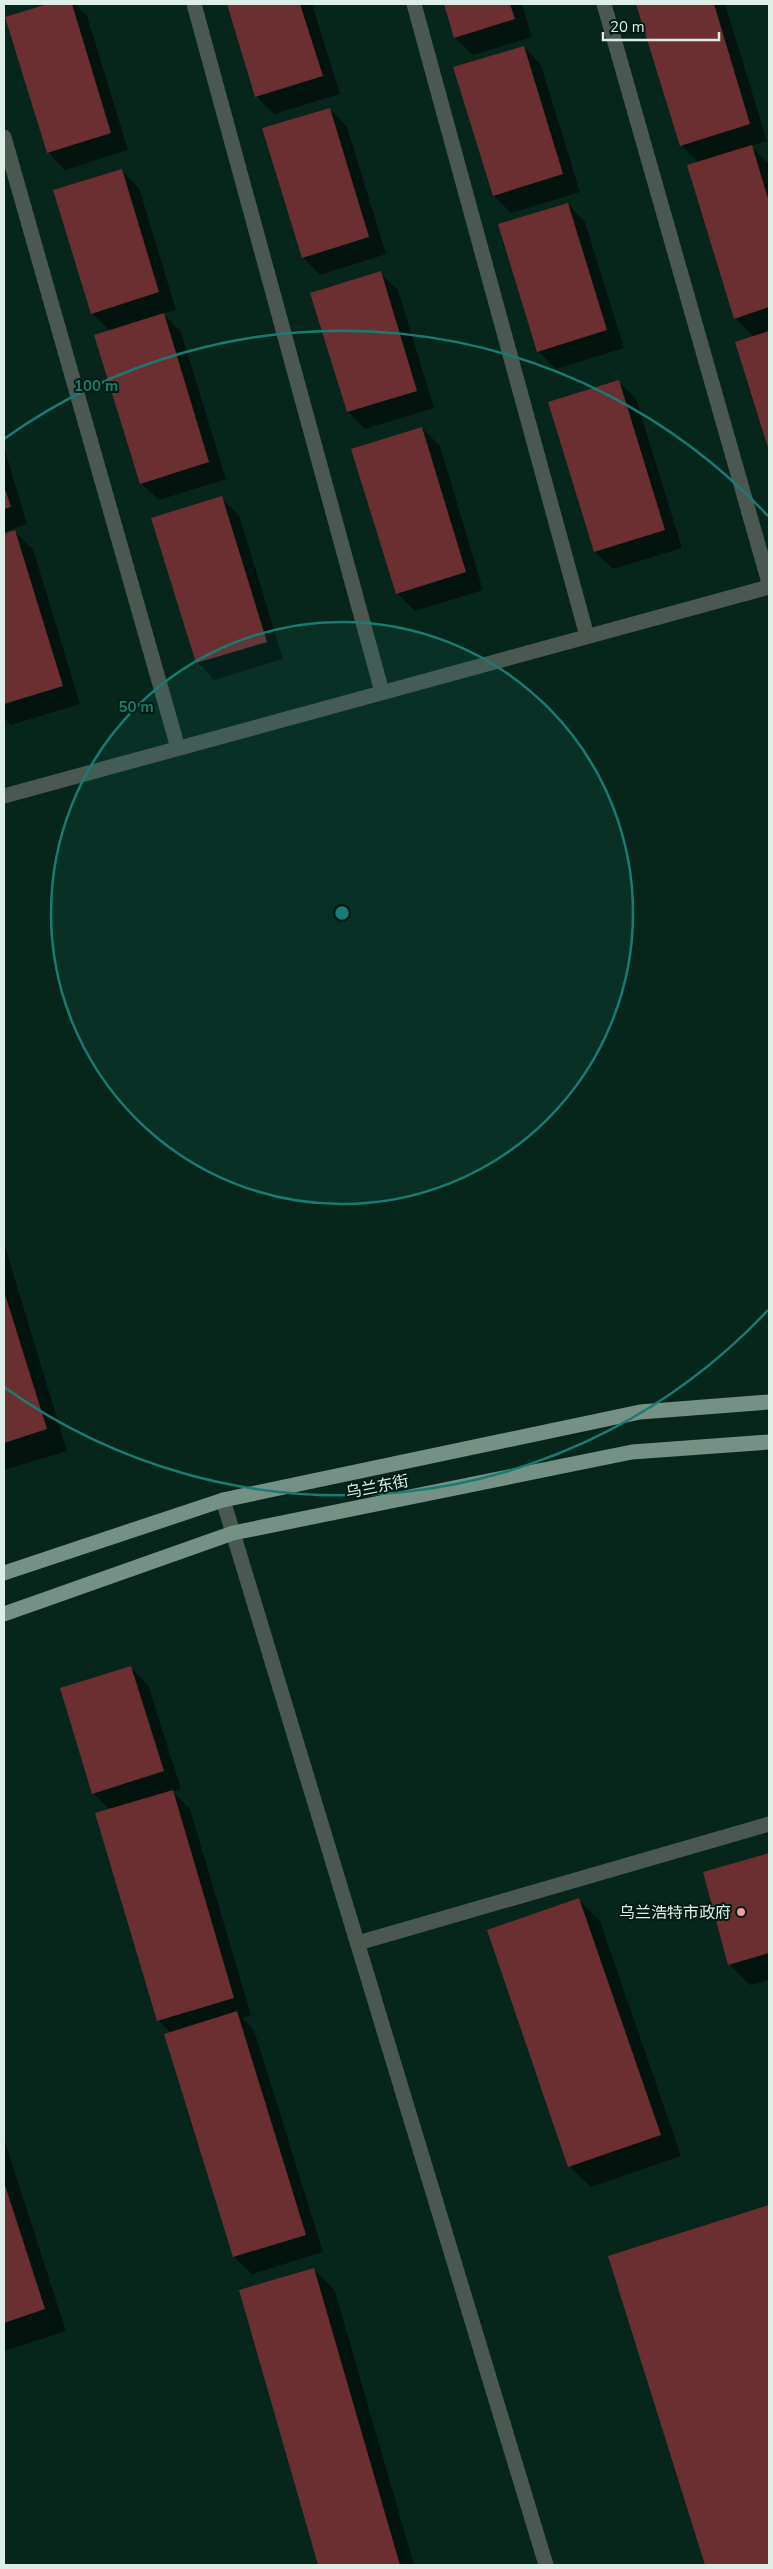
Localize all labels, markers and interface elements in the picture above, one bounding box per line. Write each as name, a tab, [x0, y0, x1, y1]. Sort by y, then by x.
scale bar	[603, 10, 719, 42]
text: 20 m	[610, 17, 645, 37]
text: 100 m	[74, 376, 118, 396]
text: 50 m	[118, 697, 154, 717]
centre of rings	[333, 904, 351, 922]
street label: 乌兰东街	[344, 1470, 411, 1504]
place label: 乌兰浩特市政府	[619, 1902, 731, 1924]
marker: 乌兰浩特市政府	[735, 1906, 747, 1918]

